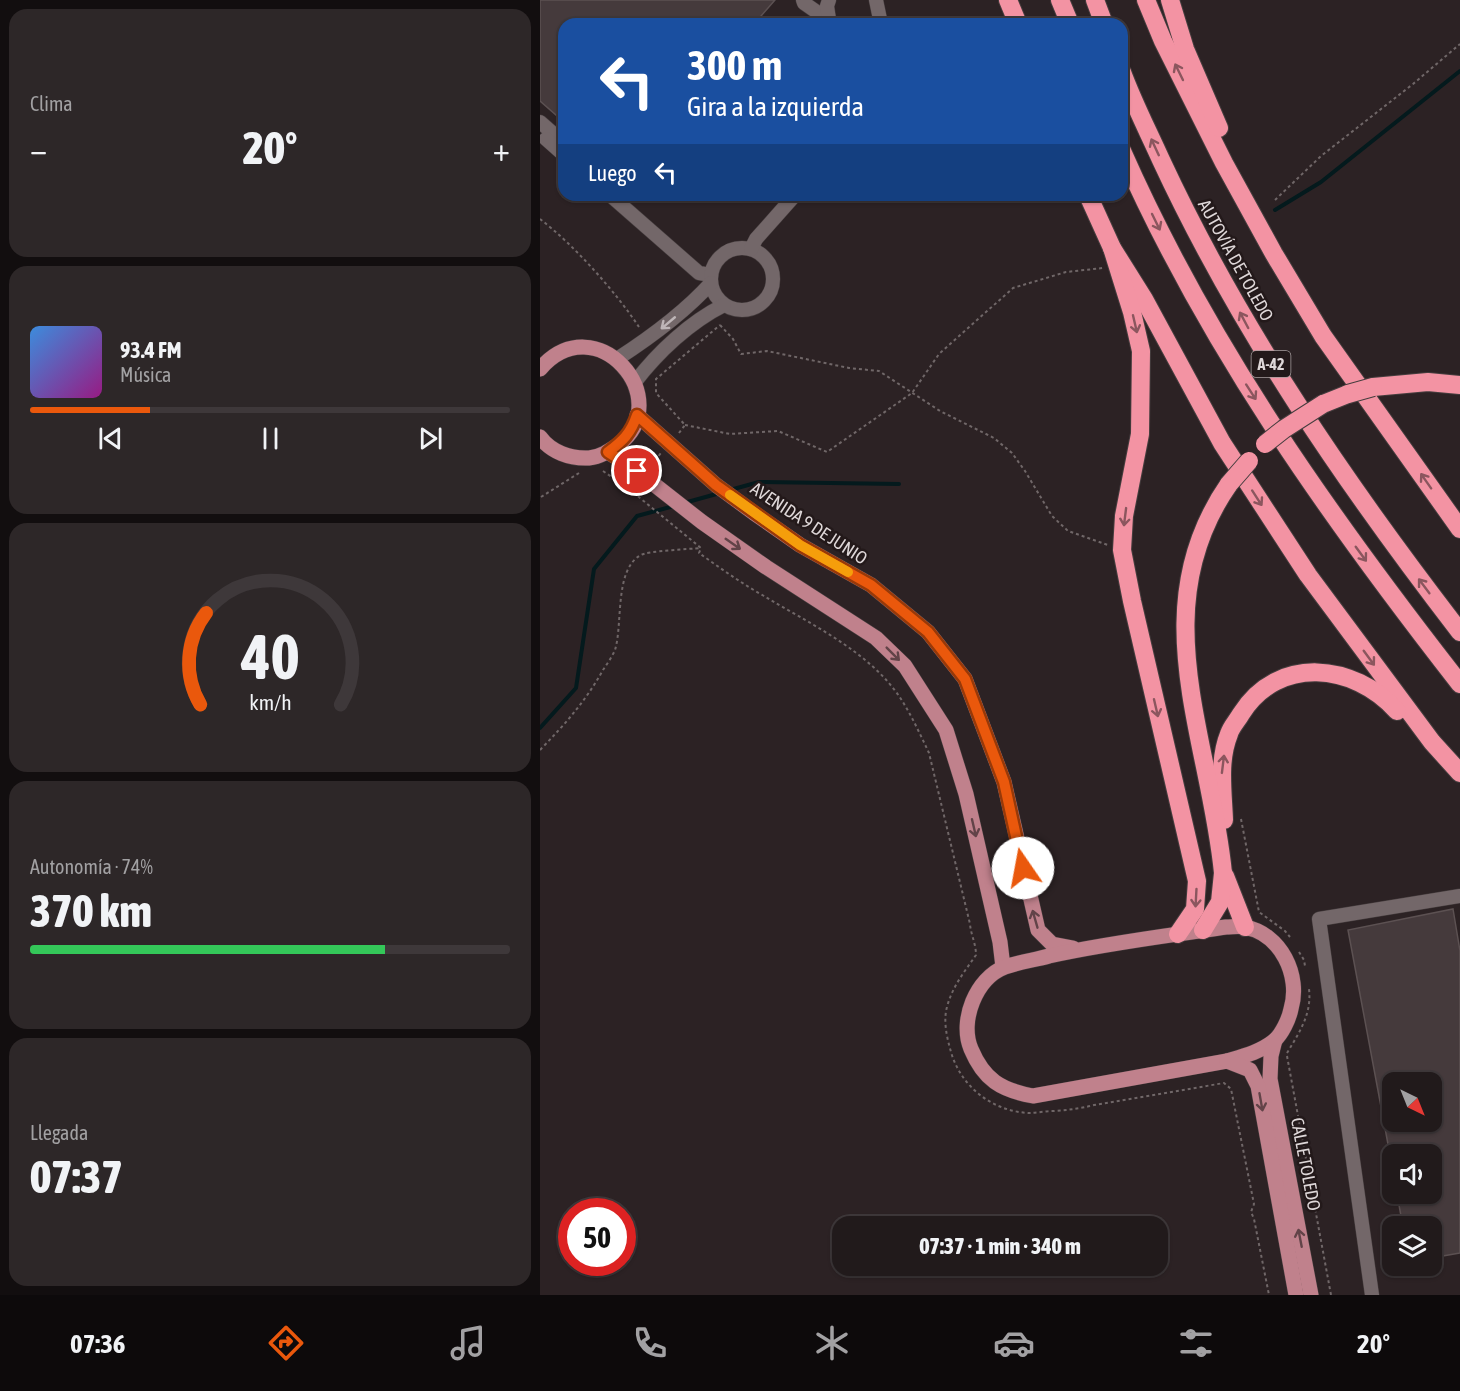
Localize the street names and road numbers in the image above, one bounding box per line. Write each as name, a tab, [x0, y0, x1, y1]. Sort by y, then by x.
street label: AUTOVÍA DE TOLEDO	[1194, 196, 1278, 324]
road number: A-42	[1252, 351, 1290, 377]
street label: AVENIDA 9 DE JUNIO	[747, 477, 871, 569]
street label: CALLE TOLEDO	[1287, 1116, 1325, 1212]

